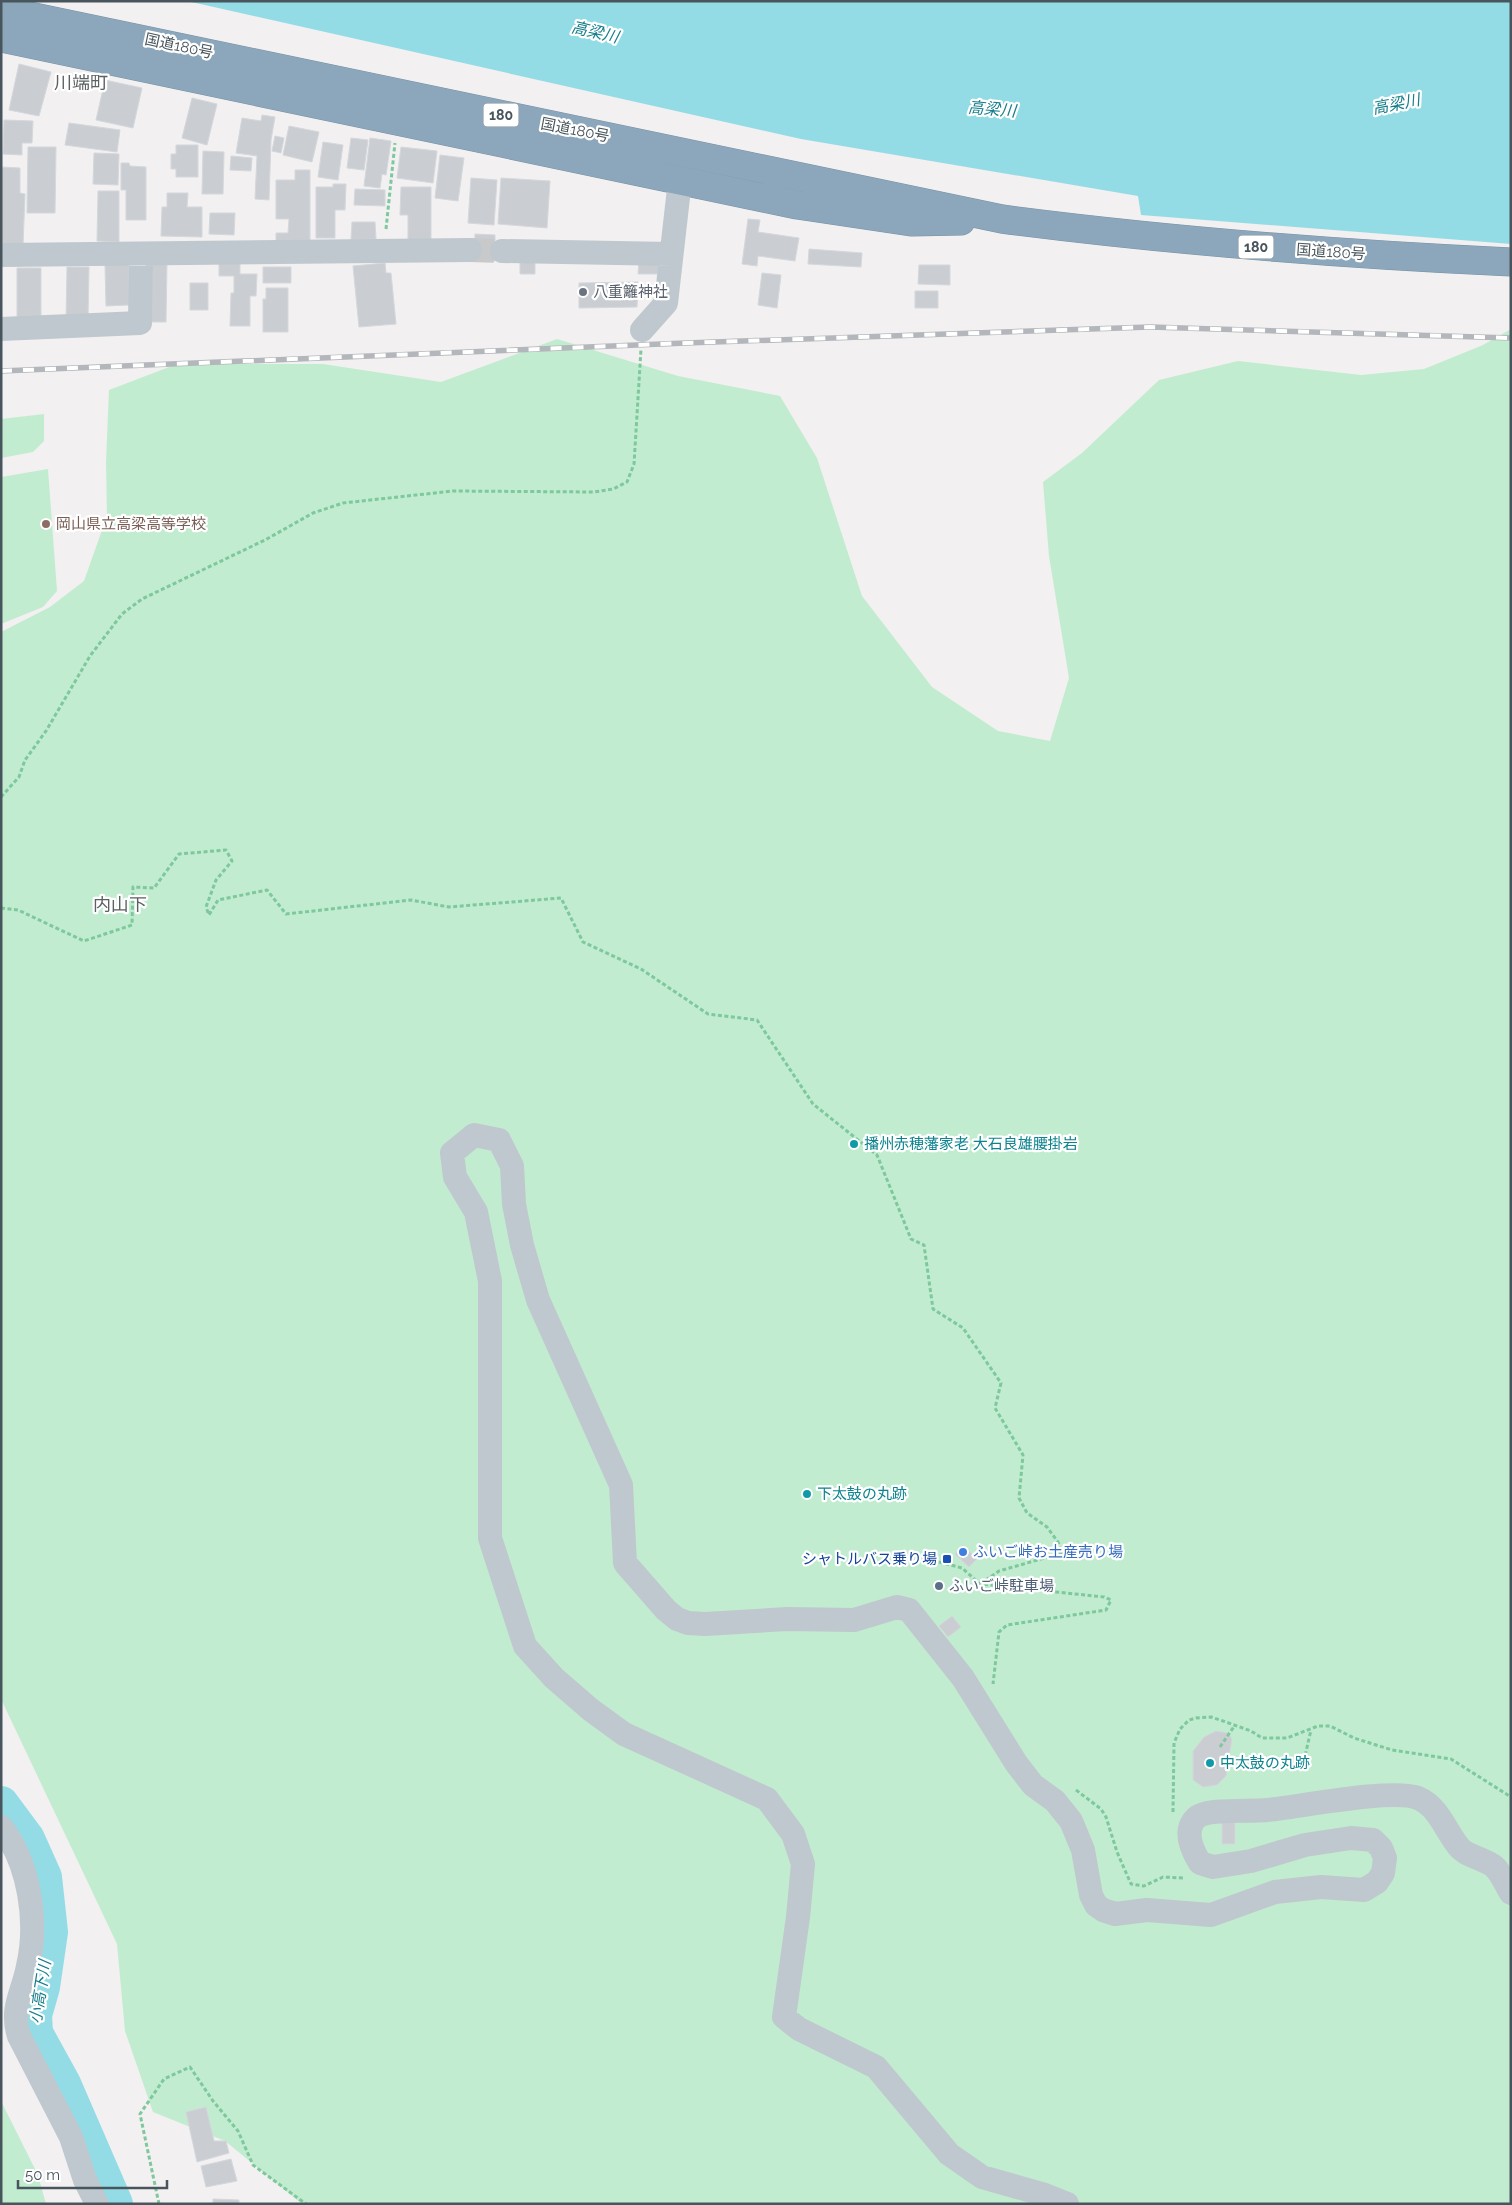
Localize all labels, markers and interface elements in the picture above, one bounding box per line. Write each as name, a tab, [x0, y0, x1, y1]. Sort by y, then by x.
water label: 高梁川	[569, 17, 622, 47]
street label: 国道180号	[143, 30, 215, 62]
district label: 川端町	[54, 72, 108, 93]
water label: 高梁川	[1371, 90, 1423, 118]
water label: 高梁川	[967, 97, 1019, 121]
road number: 180	[484, 104, 518, 126]
street label: 国道180号	[539, 115, 611, 145]
road number: 180	[1238, 236, 1274, 258]
street label: 国道180号	[1296, 241, 1366, 263]
place label: 八重籬神社	[593, 283, 668, 301]
marker: 八重籬神社	[577, 286, 589, 298]
place label: 岡山県立高梁高等学校	[56, 515, 206, 533]
marker: 岡山県立高梁高等学校	[40, 518, 52, 530]
district label: 内山下	[93, 894, 147, 915]
place label: 播州赤穂藩家老 大石良雄腰掛岩	[864, 1135, 1078, 1153]
marker: 播州赤穂藩家老 大石良雄腰掛岩	[848, 1138, 860, 1150]
place label: 下太鼓の丸跡	[817, 1485, 907, 1503]
marker: 下太鼓の丸跡	[801, 1488, 813, 1500]
place label: ふいご峠お土産売り場	[973, 1543, 1123, 1561]
marker: ふいご峠お土産売り場	[957, 1546, 969, 1558]
place label: シャトルバス乗り場	[802, 1550, 937, 1568]
marker: シャトルバス乗り場	[941, 1553, 953, 1565]
place label: ふいご峠駐車場	[949, 1577, 1054, 1595]
marker: ふいご峠駐車場	[933, 1580, 945, 1592]
place label: 中太鼓の丸跡	[1220, 1754, 1310, 1772]
marker: 中太鼓の丸跡	[1204, 1757, 1216, 1769]
water label: 小高下川	[26, 1957, 55, 2025]
scale bar	[18, 2158, 166, 2190]
text: 50 m	[25, 2166, 60, 2184]

